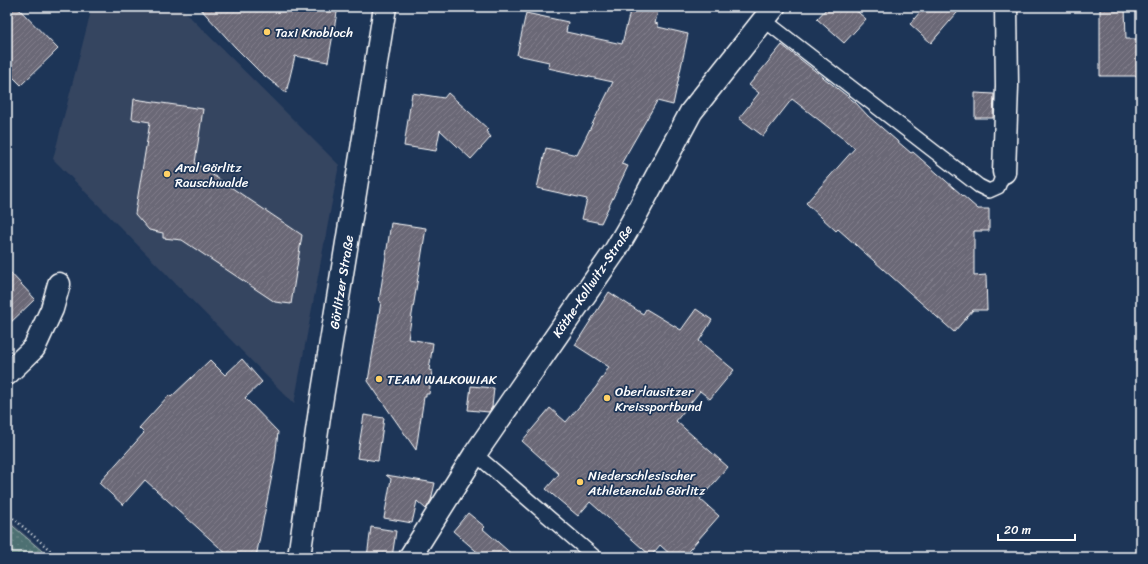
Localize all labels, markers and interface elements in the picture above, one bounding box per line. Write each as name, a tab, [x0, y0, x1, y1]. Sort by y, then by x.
place label: Taxi Knobloch	[275, 21, 353, 44]
marker: Taxi Knobloch	[262, 27, 272, 37]
place label: Aral Görlitz Rauschwalde	[174, 156, 249, 194]
marker: Aral Görlitz Rauschwalde	[162, 169, 172, 179]
street label: Käthe-Kollwitz-Straße	[546, 220, 639, 342]
street label: Görlitzer Straße	[323, 233, 360, 331]
place label: TEAM WALKOWIAK	[387, 368, 497, 391]
marker: TEAM WALKOWIAK	[374, 374, 384, 384]
place label: Oberlausitzer Kreissportbund	[615, 380, 703, 418]
marker: Oberlausitzer Kreissportbund	[602, 393, 612, 403]
place label: Niederschlesischer Athletenclub Görlitz	[587, 464, 706, 502]
marker: Niederschlesischer Athletenclub Görlitz	[575, 477, 585, 487]
scale bar	[998, 516, 1075, 542]
text: 20 m	[1004, 519, 1031, 541]

